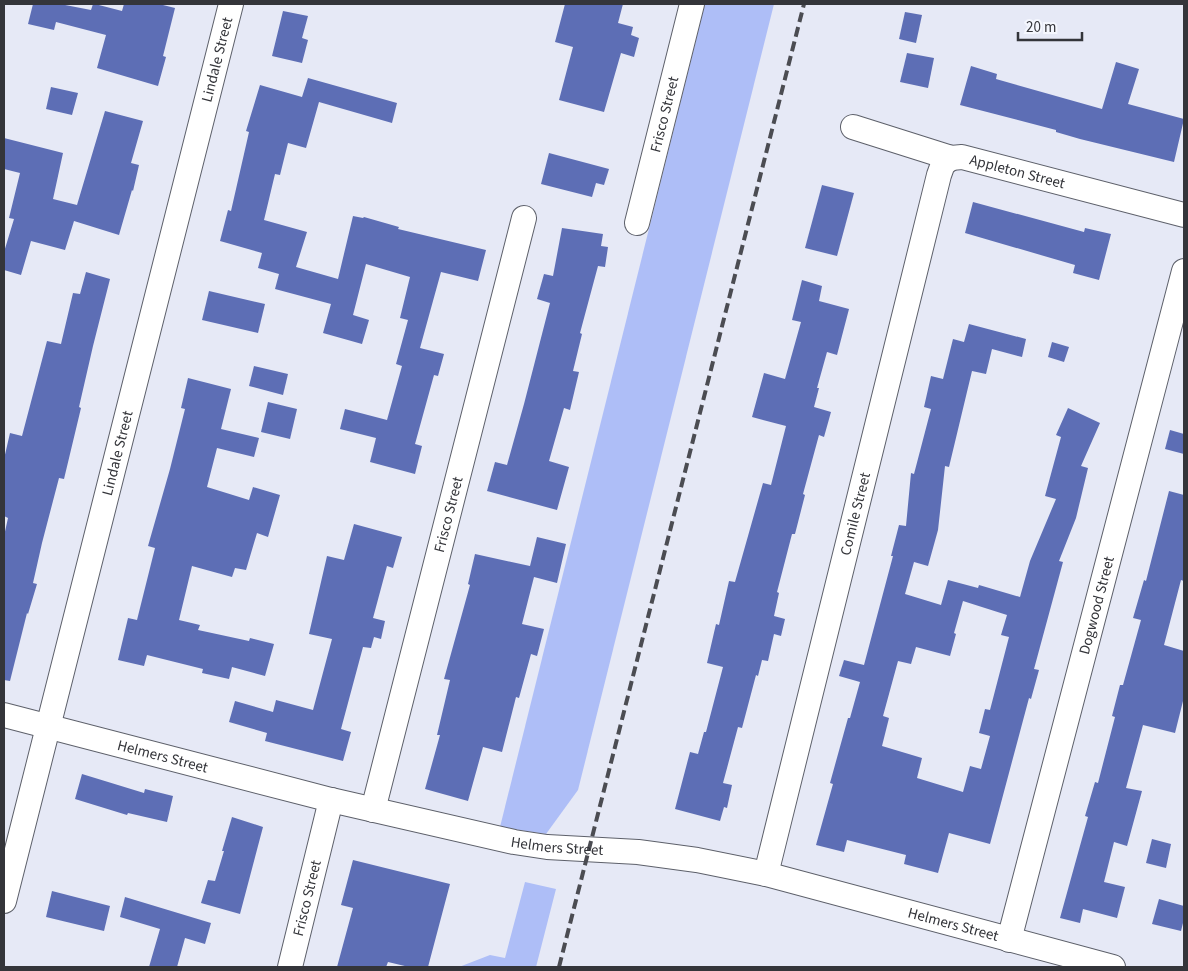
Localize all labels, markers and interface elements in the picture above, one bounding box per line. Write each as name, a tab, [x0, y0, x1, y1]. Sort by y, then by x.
scale bar	[1018, 10, 1082, 42]
street label: Lindale Street	[197, 15, 238, 104]
text: 20 m	[1026, 17, 1056, 38]
street label: Frisco Street	[645, 74, 684, 155]
street label: Appleton Street	[967, 149, 1067, 194]
street label: Lindale Street	[97, 408, 139, 498]
street label: Comile Street	[835, 470, 876, 558]
street label: Frisco Street	[429, 474, 469, 555]
street label: Dogwood Street	[1074, 554, 1120, 657]
street label: Helmers Street	[115, 735, 210, 779]
street label: Helmers Street	[509, 832, 604, 861]
street label: Frisco Street	[288, 858, 327, 938]
street label: Helmers Street	[906, 902, 1001, 947]

